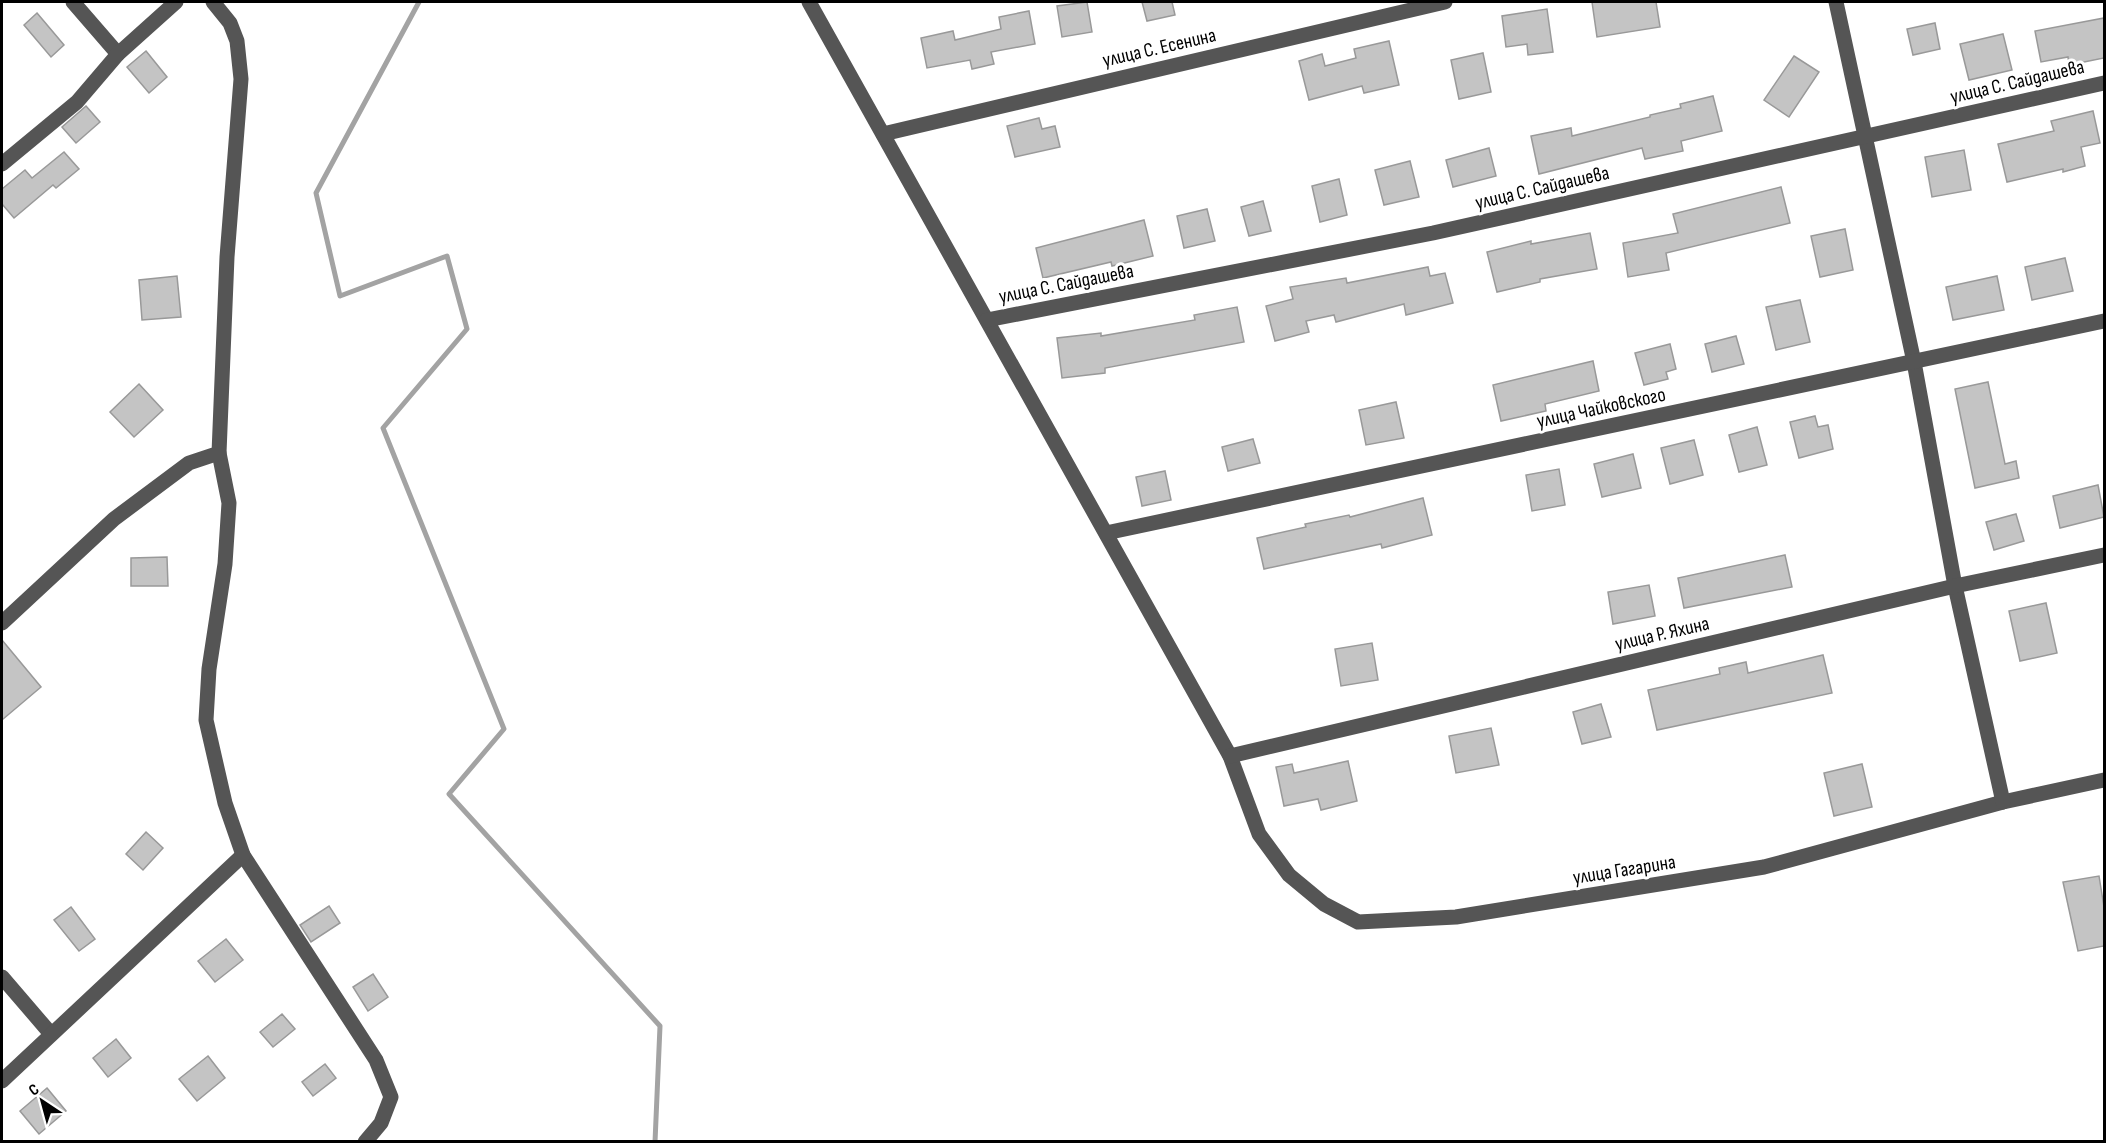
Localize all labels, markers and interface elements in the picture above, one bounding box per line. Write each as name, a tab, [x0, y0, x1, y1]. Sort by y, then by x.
street label: улица С. Есенина	[1100, 23, 1218, 73]
street label: улица С. Сайдашева	[1948, 55, 2087, 109]
street label: улица С. Сайдашева	[1473, 161, 1612, 215]
street label: улица С. Сайдашева	[997, 259, 1136, 309]
street label: улица Чайковского	[1535, 383, 1668, 433]
street label: улица Р. Яхина	[1613, 611, 1712, 656]
street label: улица Гагарина	[1571, 850, 1677, 890]
north arrow	[12, 1071, 72, 1131]
text: С	[25, 1080, 43, 1100]

